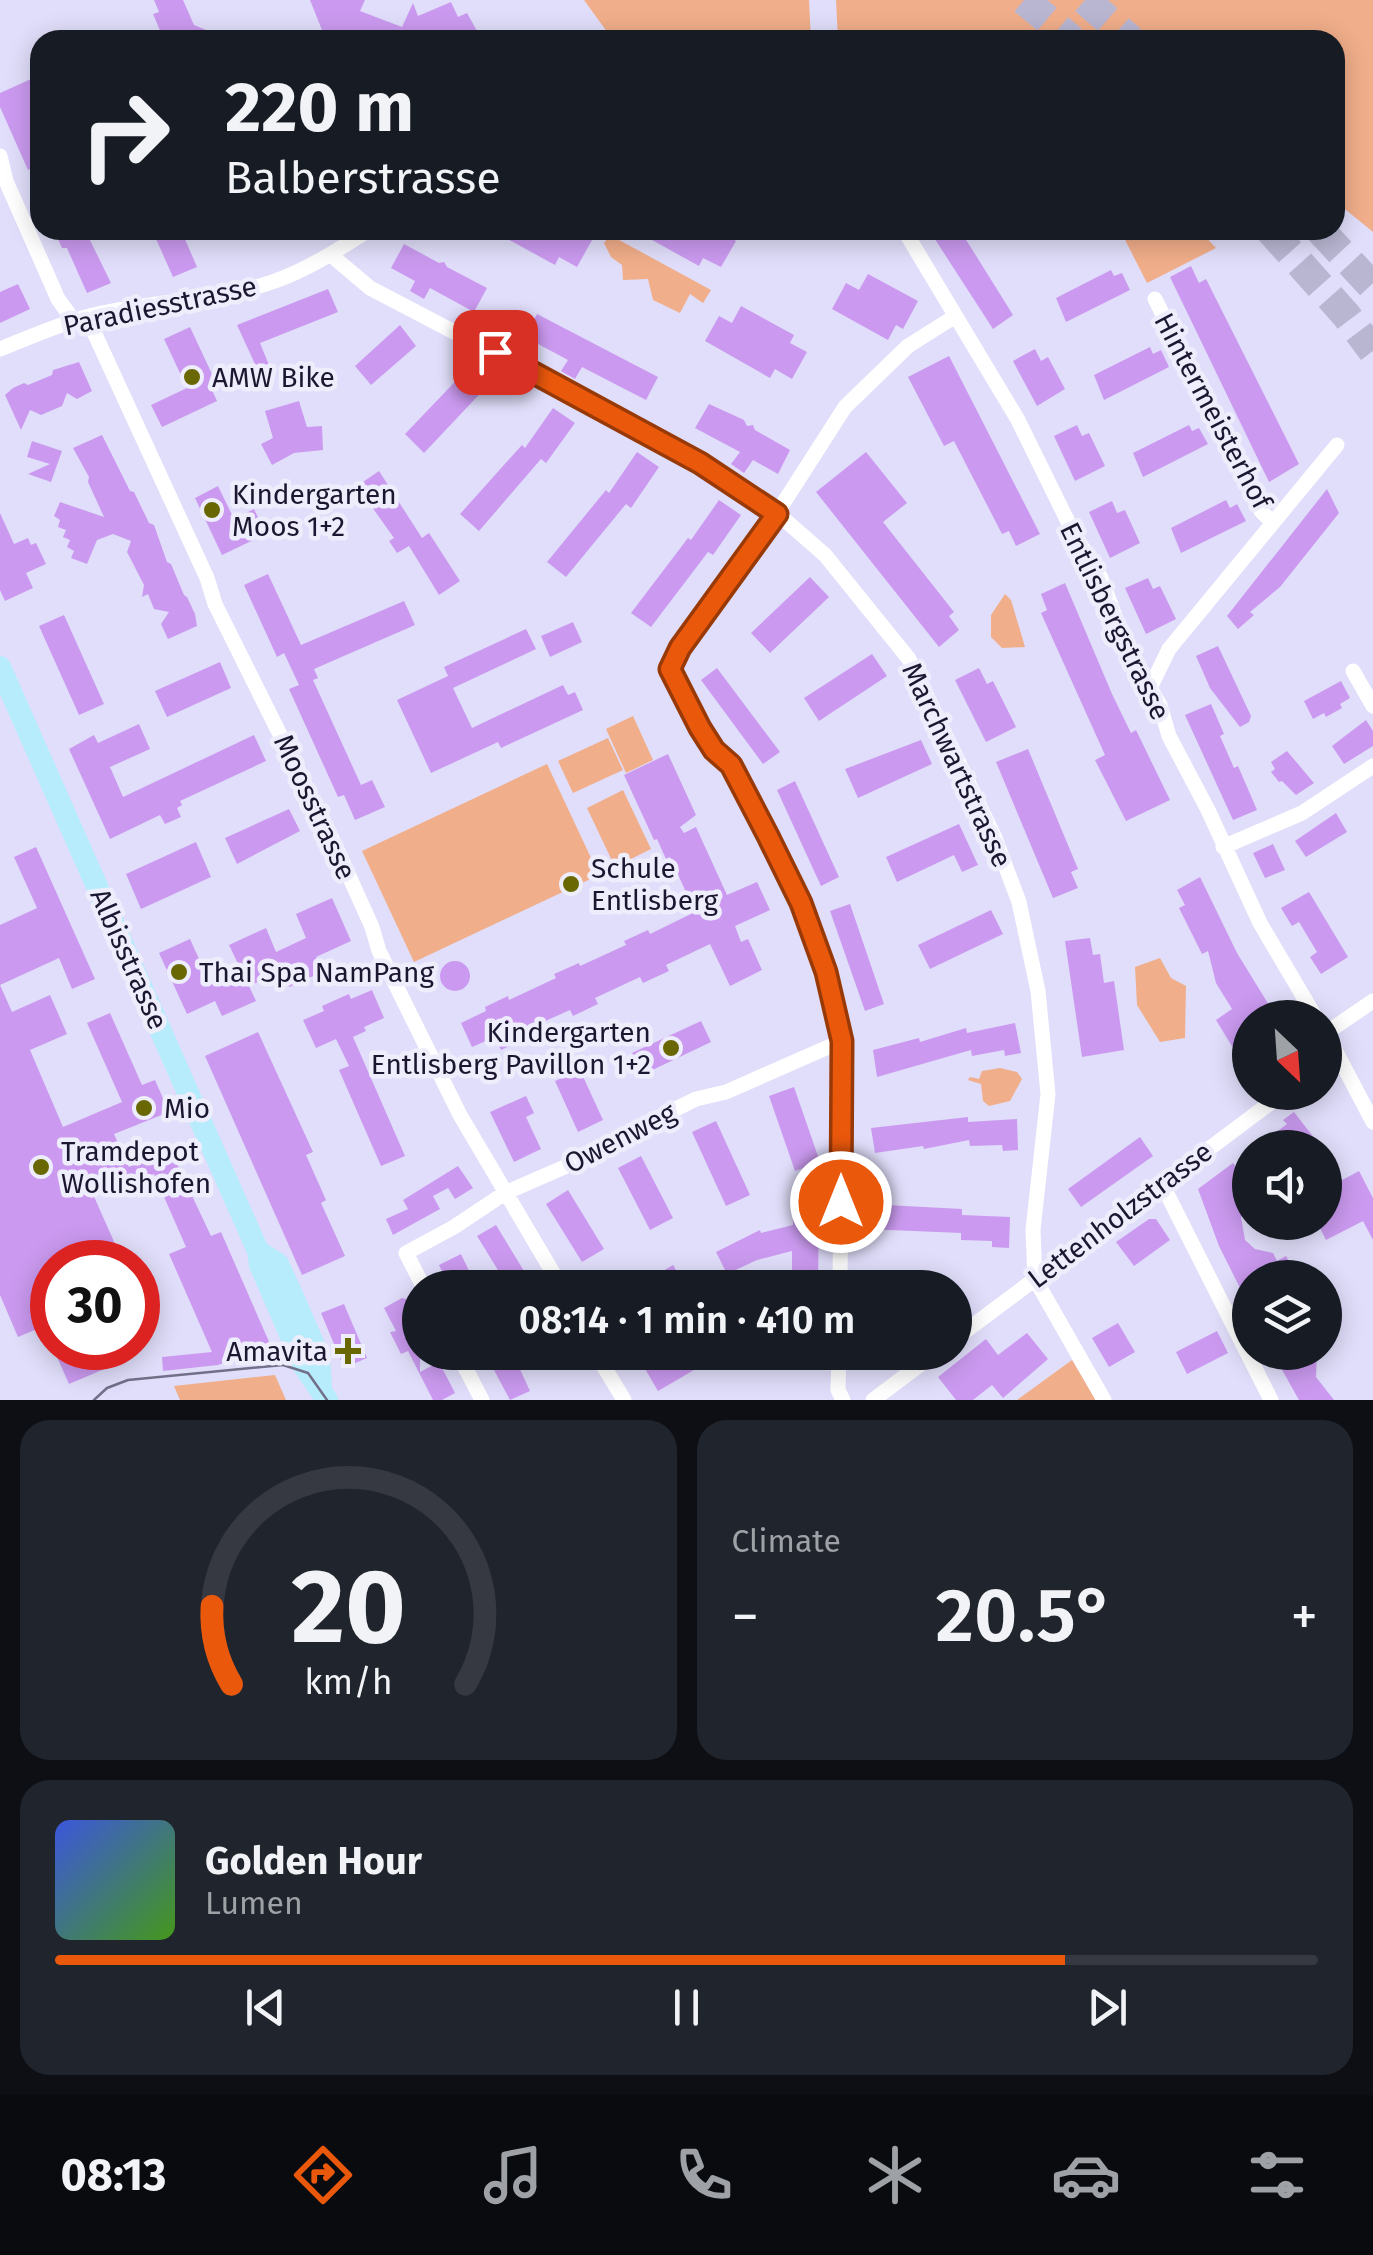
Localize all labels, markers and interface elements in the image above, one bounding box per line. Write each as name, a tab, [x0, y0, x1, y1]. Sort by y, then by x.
text: 220 m	[225, 66, 414, 150]
icon: right	[60, 70, 190, 200]
text: Balberstrasse	[225, 151, 501, 205]
street label: Paradiesstrasse	[60, 269, 260, 343]
street label: Hintermeisterhof	[1147, 307, 1280, 517]
pin	[453, 310, 538, 395]
icon: arrive	[468, 325, 523, 380]
place label: AMW Bike	[212, 361, 335, 394]
marker: AMW Bike	[181, 366, 203, 388]
place label: Kindergarten Moos 1+2	[232, 478, 397, 543]
marker: Kindergarten Moos 1+2	[201, 499, 223, 521]
street label: Entlisbergstrasse	[1053, 517, 1177, 725]
street label: Marchwartstrasse	[895, 658, 1019, 872]
street label: Moosstrasse	[267, 729, 363, 885]
place label: Schule Entlisberg	[591, 852, 718, 917]
marker: Schule Entlisberg	[560, 873, 582, 895]
street label: Albisstrasse	[83, 883, 175, 1035]
place label: Thai Spa NamPang	[199, 956, 434, 989]
marker: Thai Spa NamPang	[168, 961, 190, 983]
north arrow	[1232, 1000, 1342, 1110]
map controls	[1232, 1000, 1342, 1370]
place label: Kindergarten Entlisberg Pavillon 1+2	[371, 1016, 651, 1081]
marker: Kindergarten Entlisberg Pavillon 1+2	[660, 1037, 682, 1059]
place label: Mio	[164, 1092, 210, 1125]
street label: Owenweg	[559, 1096, 682, 1180]
marker: Mio	[133, 1097, 155, 1119]
button: sound	[1232, 1130, 1342, 1240]
place label: Tramdepot Wollishofen	[61, 1135, 211, 1200]
street label: Lettenholzstrasse	[1021, 1135, 1219, 1295]
position arrow	[789, 1150, 893, 1254]
marker: Tramdepot Wollishofen	[30, 1156, 52, 1178]
speed limit sign: 30	[30, 1240, 160, 1370]
button: layers	[1232, 1260, 1342, 1370]
text: 08:14 · 1 min · 410 m	[519, 1297, 855, 1343]
place label: Amavita	[226, 1335, 328, 1368]
marker: Amavita	[337, 1340, 359, 1362]
text: Climate	[732, 1522, 841, 1560]
text: 20	[291, 1545, 406, 1670]
text: 20.5°	[936, 1571, 1114, 1661]
text: −	[732, 1584, 759, 1650]
text: +	[1291, 1584, 1318, 1650]
text: km/h	[304, 1661, 392, 1703]
text: Golden Hour	[205, 1838, 422, 1884]
text: Lumen	[205, 1884, 303, 1922]
icon: previous	[238, 1980, 293, 2035]
icon: pause	[659, 1980, 714, 2035]
icon: next	[1080, 1980, 1135, 2035]
icon: directions	[288, 2140, 358, 2210]
icon: music	[478, 2140, 548, 2210]
icon: phone	[669, 2140, 739, 2210]
icon: climate	[860, 2140, 930, 2210]
icon: car	[1051, 2140, 1121, 2210]
icon: filters	[1242, 2140, 1312, 2210]
text: 08:13	[60, 2148, 167, 2202]

